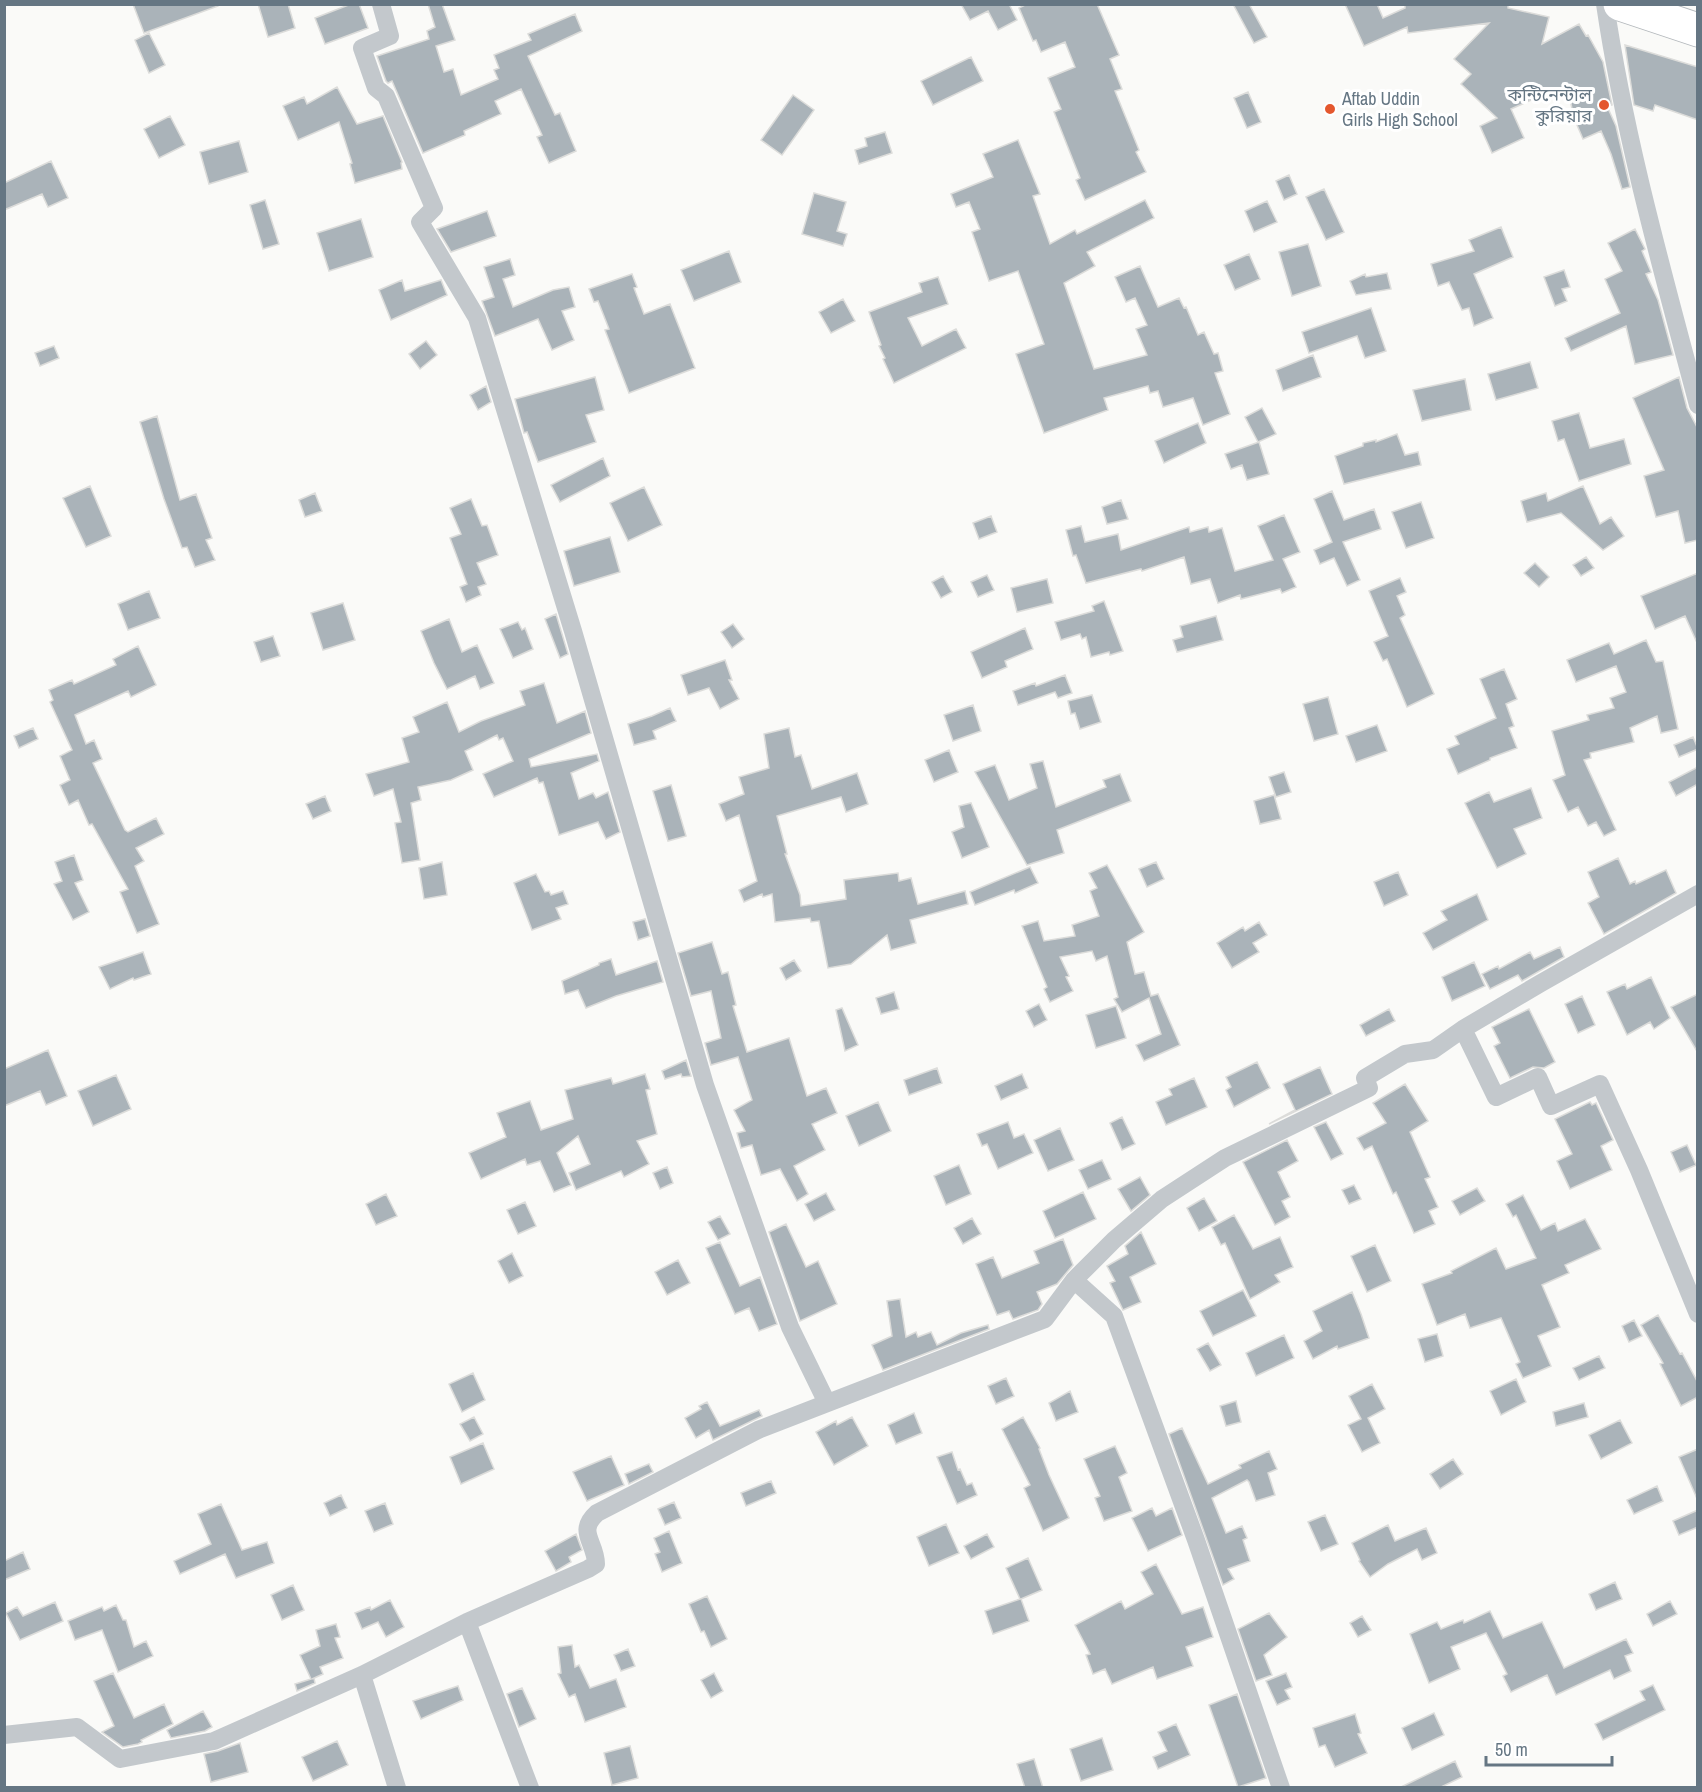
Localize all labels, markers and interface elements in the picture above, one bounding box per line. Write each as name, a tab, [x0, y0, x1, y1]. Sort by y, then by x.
place label: কন্টিনেন্টাল কুরিয়ার	[1506, 82, 1593, 128]
place label: Aftab Uddin Girls High School	[1341, 86, 1458, 132]
marker: কন্টিনেন্টাল কুরিয়ার	[1597, 98, 1611, 112]
marker: Aftab Uddin Girls High School	[1323, 102, 1337, 116]
scale bar	[1486, 1729, 1612, 1767]
text: 50 m	[1495, 1737, 1528, 1762]

